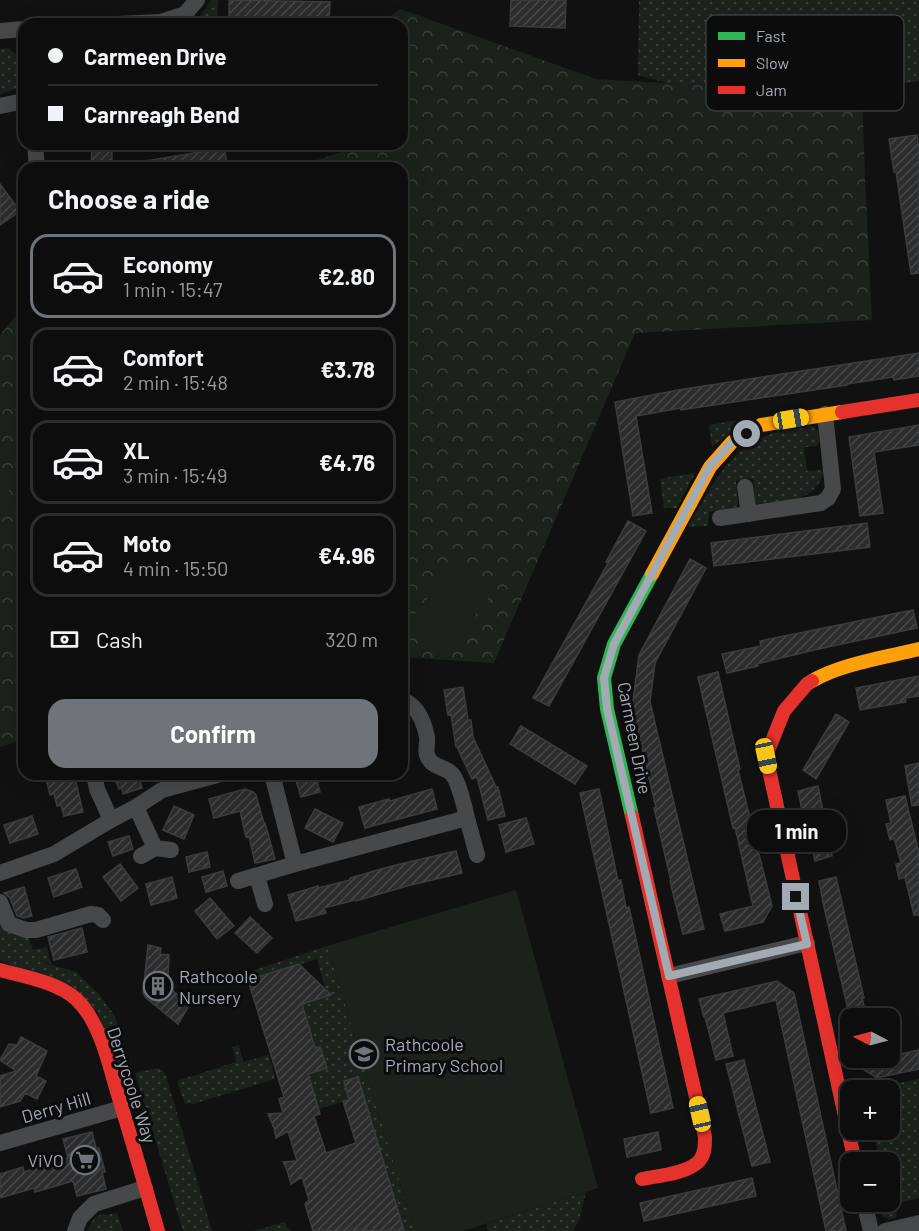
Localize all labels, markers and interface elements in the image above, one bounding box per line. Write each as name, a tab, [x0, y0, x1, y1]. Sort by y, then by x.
legend	[706, 15, 904, 111]
text: Fast	[756, 26, 786, 45]
text: Carmeen Drive	[84, 43, 226, 69]
text: Slow	[756, 53, 789, 72]
text: Jam	[756, 80, 787, 99]
text: Carnreagh Bend	[84, 101, 240, 127]
text: Choose a ride	[48, 182, 210, 214]
icon: car	[51, 249, 105, 303]
text: Economy	[123, 251, 213, 277]
text: €2.80	[318, 263, 375, 289]
text: 1 min · 15:47	[123, 277, 223, 301]
icon: car	[51, 342, 105, 396]
text: Comfort	[123, 344, 204, 370]
text: €3.78	[320, 356, 375, 382]
text: 2 min · 15:48	[123, 370, 228, 394]
car	[772, 407, 810, 431]
route start	[733, 420, 760, 447]
icon: car	[51, 435, 105, 489]
text: XL	[123, 437, 149, 463]
text: €4.76	[319, 449, 375, 475]
text: 3 min · 15:49	[123, 463, 227, 487]
icon: car	[51, 528, 105, 582]
text: Moto	[123, 530, 171, 556]
text: €4.96	[318, 542, 375, 568]
text: 4 min · 15:50	[123, 556, 228, 580]
icon: cash	[48, 623, 81, 656]
text: Cash	[96, 626, 143, 652]
text: 320 m	[325, 627, 378, 651]
street label: Carmeen Drive	[613, 680, 657, 796]
button: Confirm	[48, 699, 378, 768]
car	[753, 737, 779, 775]
callout: 1 min	[746, 810, 846, 852]
text: 1 min	[775, 819, 818, 843]
route end	[782, 883, 809, 910]
place label: Rathcoole Nursery	[179, 965, 258, 1008]
building icon: Rathcoole Nursery	[142, 970, 174, 1002]
north arrow	[840, 1008, 900, 1068]
map controls	[840, 1008, 900, 1212]
street label: Derrycoole Way	[103, 1024, 161, 1146]
place label: Rathcoole Primary School	[385, 1033, 503, 1076]
school or university icon: Rathcoole Primary School	[348, 1038, 380, 1070]
button: +	[840, 1080, 900, 1140]
street label: Derry Hill	[19, 1087, 93, 1127]
car	[687, 1094, 713, 1134]
supermarket icon: ViVO	[69, 1144, 101, 1176]
place label: ViVO	[27, 1149, 64, 1171]
button: −	[840, 1152, 900, 1212]

